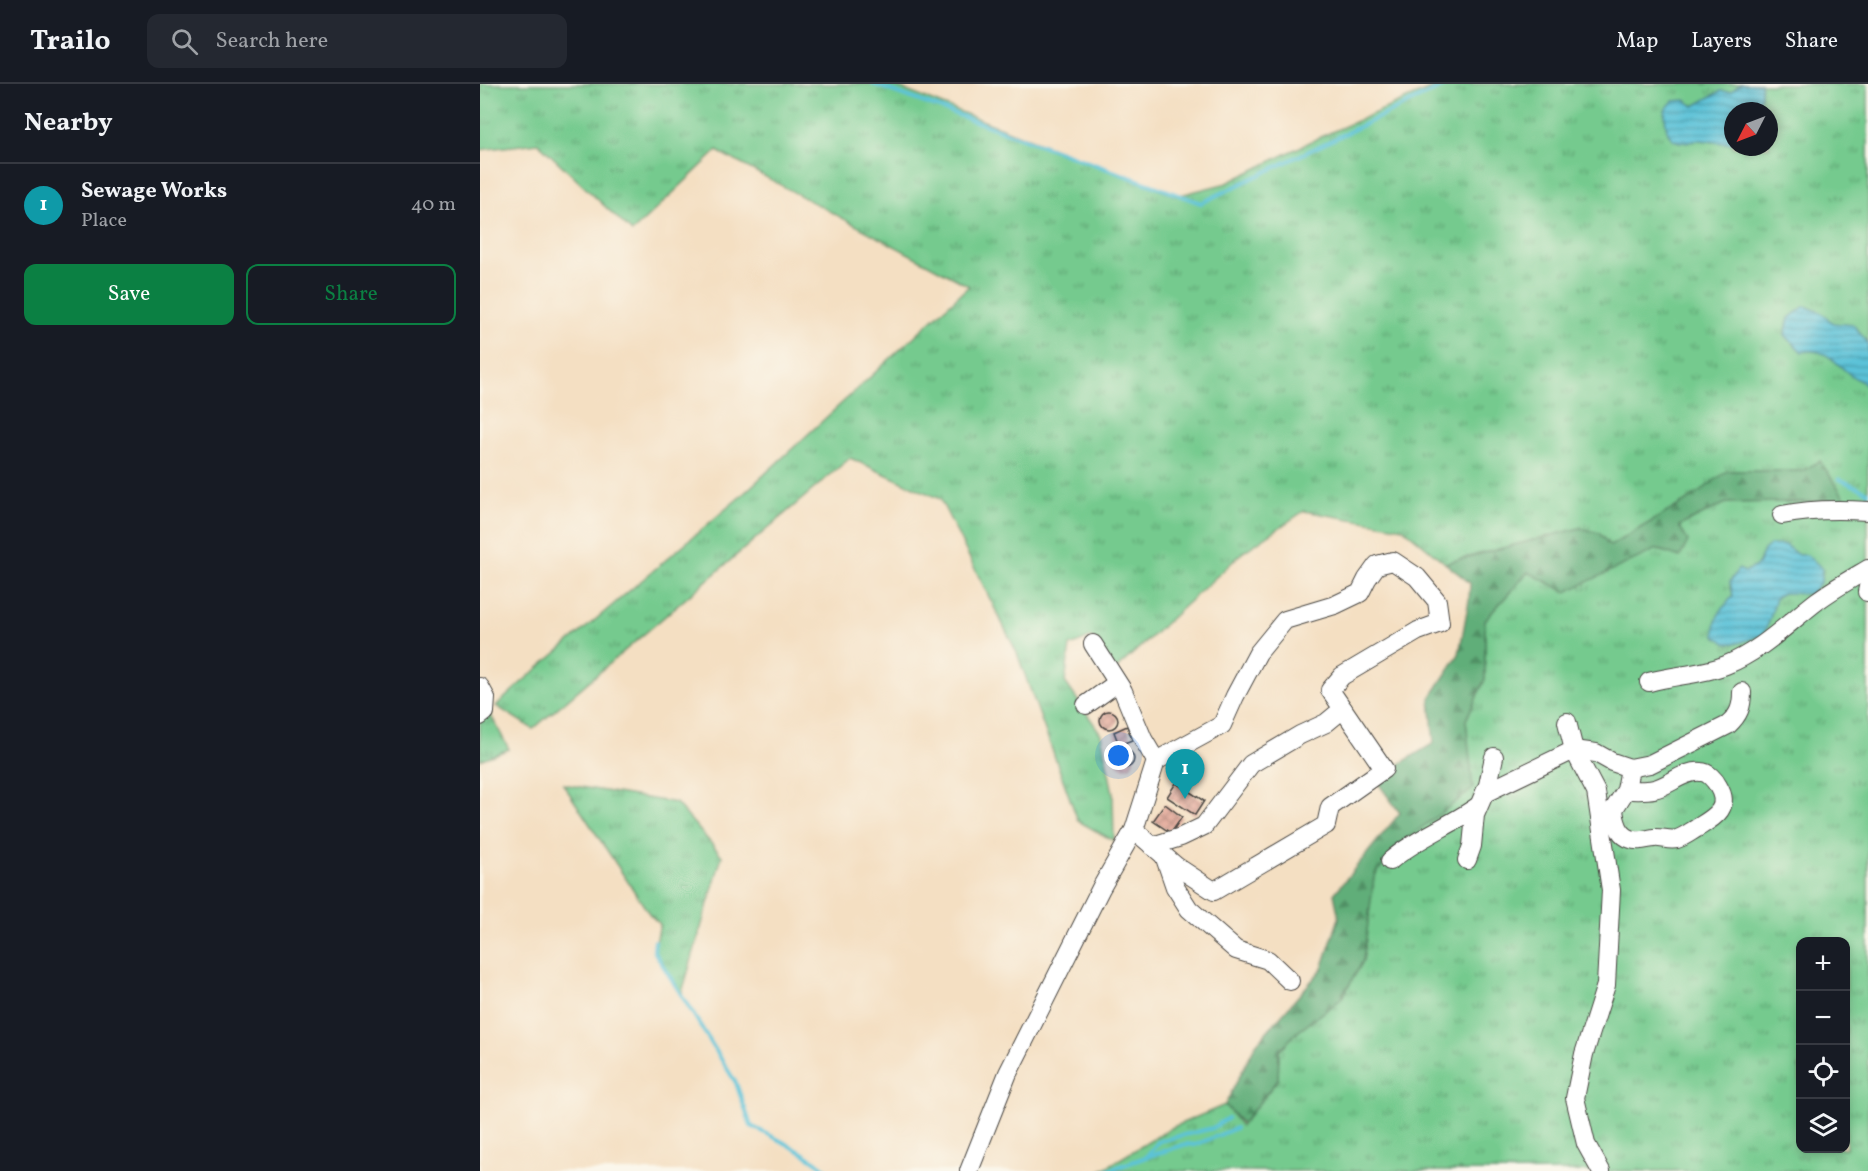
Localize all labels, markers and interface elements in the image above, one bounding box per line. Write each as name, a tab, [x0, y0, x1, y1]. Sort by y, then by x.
search box	[147, 14, 567, 68]
text: Trailo	[30, 22, 111, 61]
icon: search	[168, 25, 201, 58]
text: Search here	[216, 26, 328, 57]
text: Map	[1616, 27, 1658, 56]
text: Layers	[1691, 27, 1752, 56]
text: Share	[1785, 27, 1838, 56]
north arrow	[1724, 102, 1778, 156]
text: Nearby	[24, 105, 113, 141]
text: Sewage Works	[81, 176, 227, 207]
text: 1	[39, 191, 48, 219]
text: 40 m	[411, 191, 456, 219]
text: Place	[81, 207, 127, 235]
button: Save	[24, 264, 234, 325]
button: Share	[246, 264, 456, 325]
your location	[1104, 741, 1133, 770]
pin: 1	[1166, 750, 1204, 799]
map controls	[1796, 937, 1850, 1153]
button: +	[1796, 937, 1850, 991]
button: −	[1796, 991, 1850, 1045]
button: locate	[1796, 1045, 1850, 1099]
button: layers	[1796, 1099, 1850, 1153]

